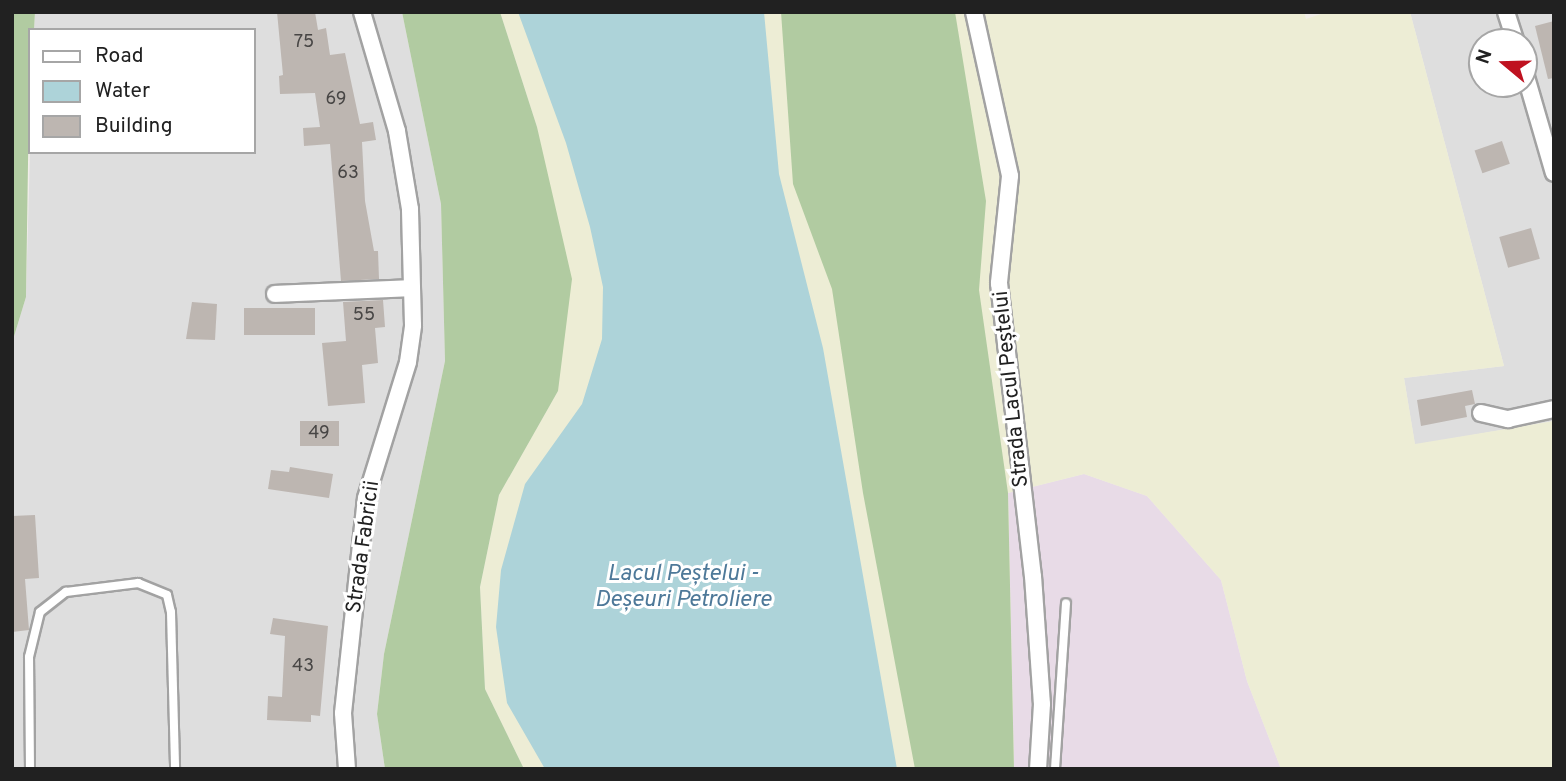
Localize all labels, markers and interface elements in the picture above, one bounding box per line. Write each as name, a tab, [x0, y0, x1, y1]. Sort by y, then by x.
legend	[28, 28, 256, 154]
north arrow	[1468, 28, 1538, 98]
house number: 75	[294, 32, 314, 54]
text: Road	[95, 43, 144, 70]
text: N	[1471, 46, 1499, 67]
text: Water	[95, 78, 150, 105]
house number: 69	[326, 89, 346, 111]
text: Building	[95, 113, 173, 140]
house number: 63	[337, 163, 359, 185]
street label: Strada Lacul Peștelui	[989, 289, 1035, 489]
house number: 55	[353, 305, 375, 327]
house number: 49	[308, 423, 330, 445]
street label: Strada Fabricii	[342, 479, 386, 615]
water label: Lacul Peștelui - Deșeuri Petroliere	[595, 561, 771, 615]
house number: 43	[292, 656, 314, 678]

